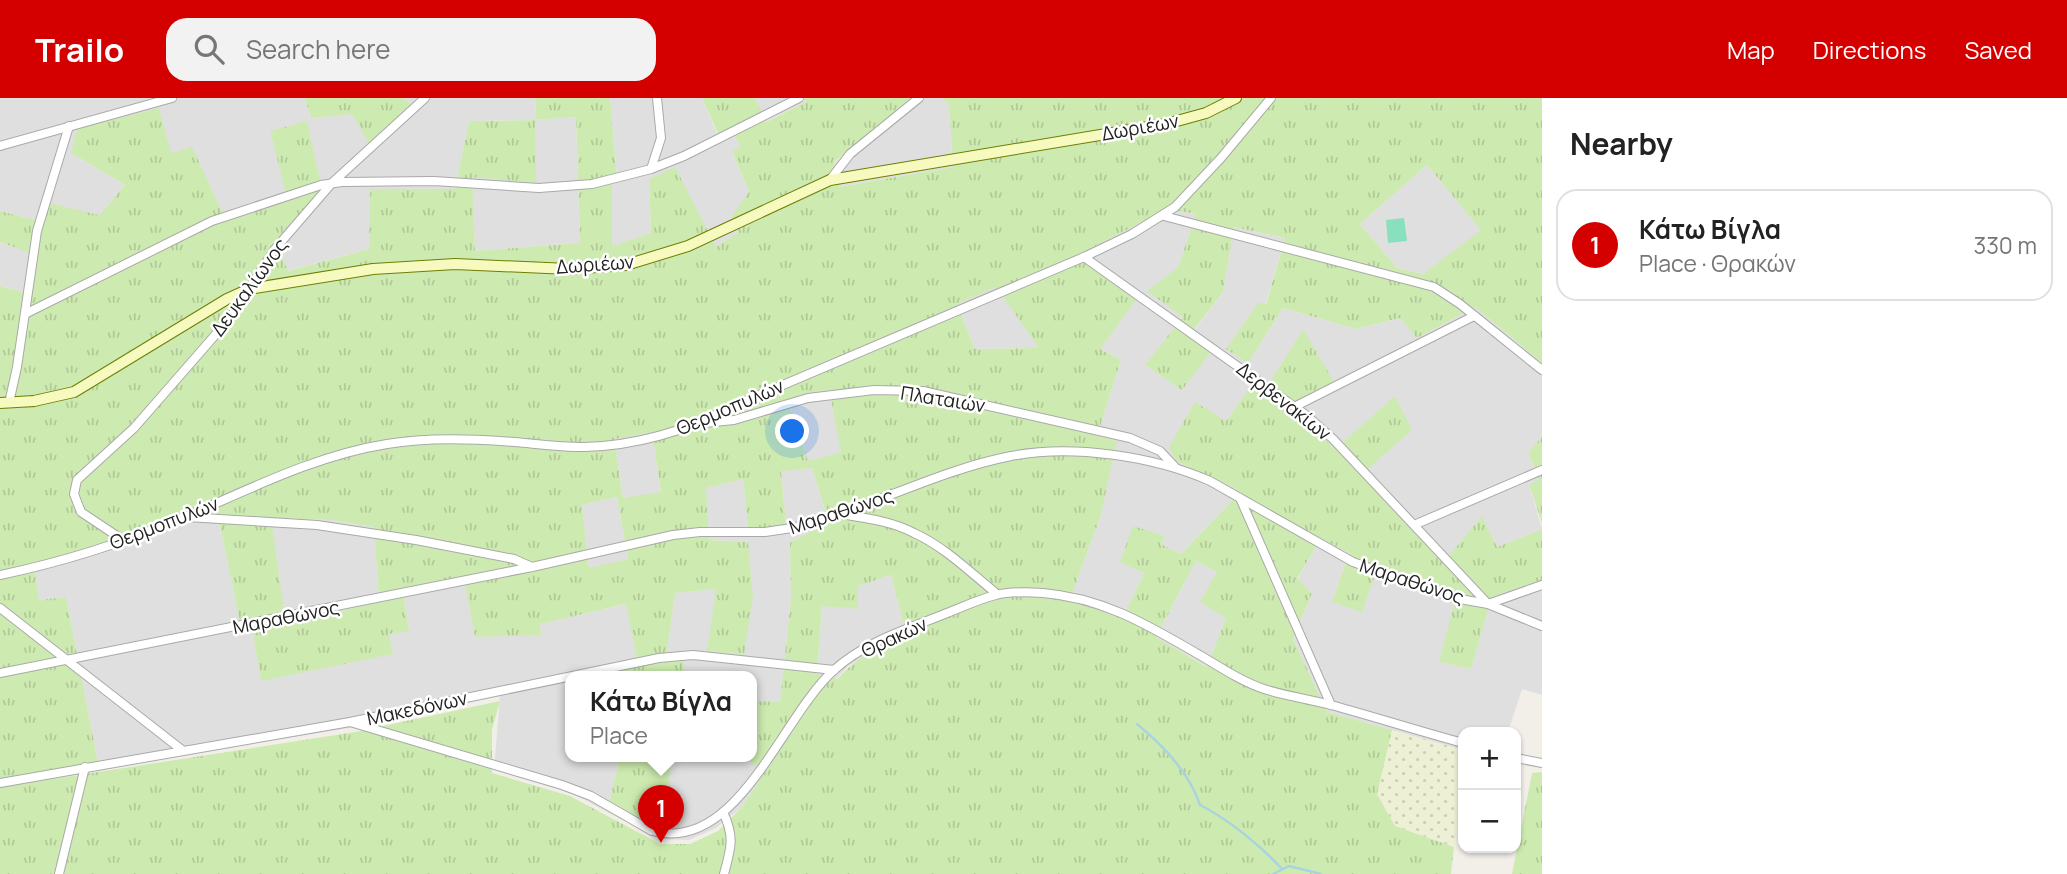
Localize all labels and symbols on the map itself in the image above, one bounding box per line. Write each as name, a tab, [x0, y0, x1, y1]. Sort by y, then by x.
street label: Δωριέων	[1099, 107, 1181, 147]
street label: Δευκαλίωνος	[205, 233, 293, 341]
street label: Δωριέων	[555, 248, 635, 280]
street label: Δερβενακίων	[1231, 356, 1337, 446]
street label: Θερμοπυλών	[672, 373, 788, 441]
street label: Πλαταιών	[899, 379, 988, 419]
your location	[775, 414, 809, 448]
street label: Μαραθώνος	[785, 482, 897, 540]
street label: Θερμοπυλών	[106, 490, 222, 556]
street label: Μαραθώνος	[1356, 552, 1468, 610]
street label: Μαραθώνος	[230, 594, 342, 640]
street label: Θρακών	[857, 610, 931, 664]
street label: Μακεδόνων	[364, 685, 470, 731]
pin: 1	[638, 785, 684, 843]

